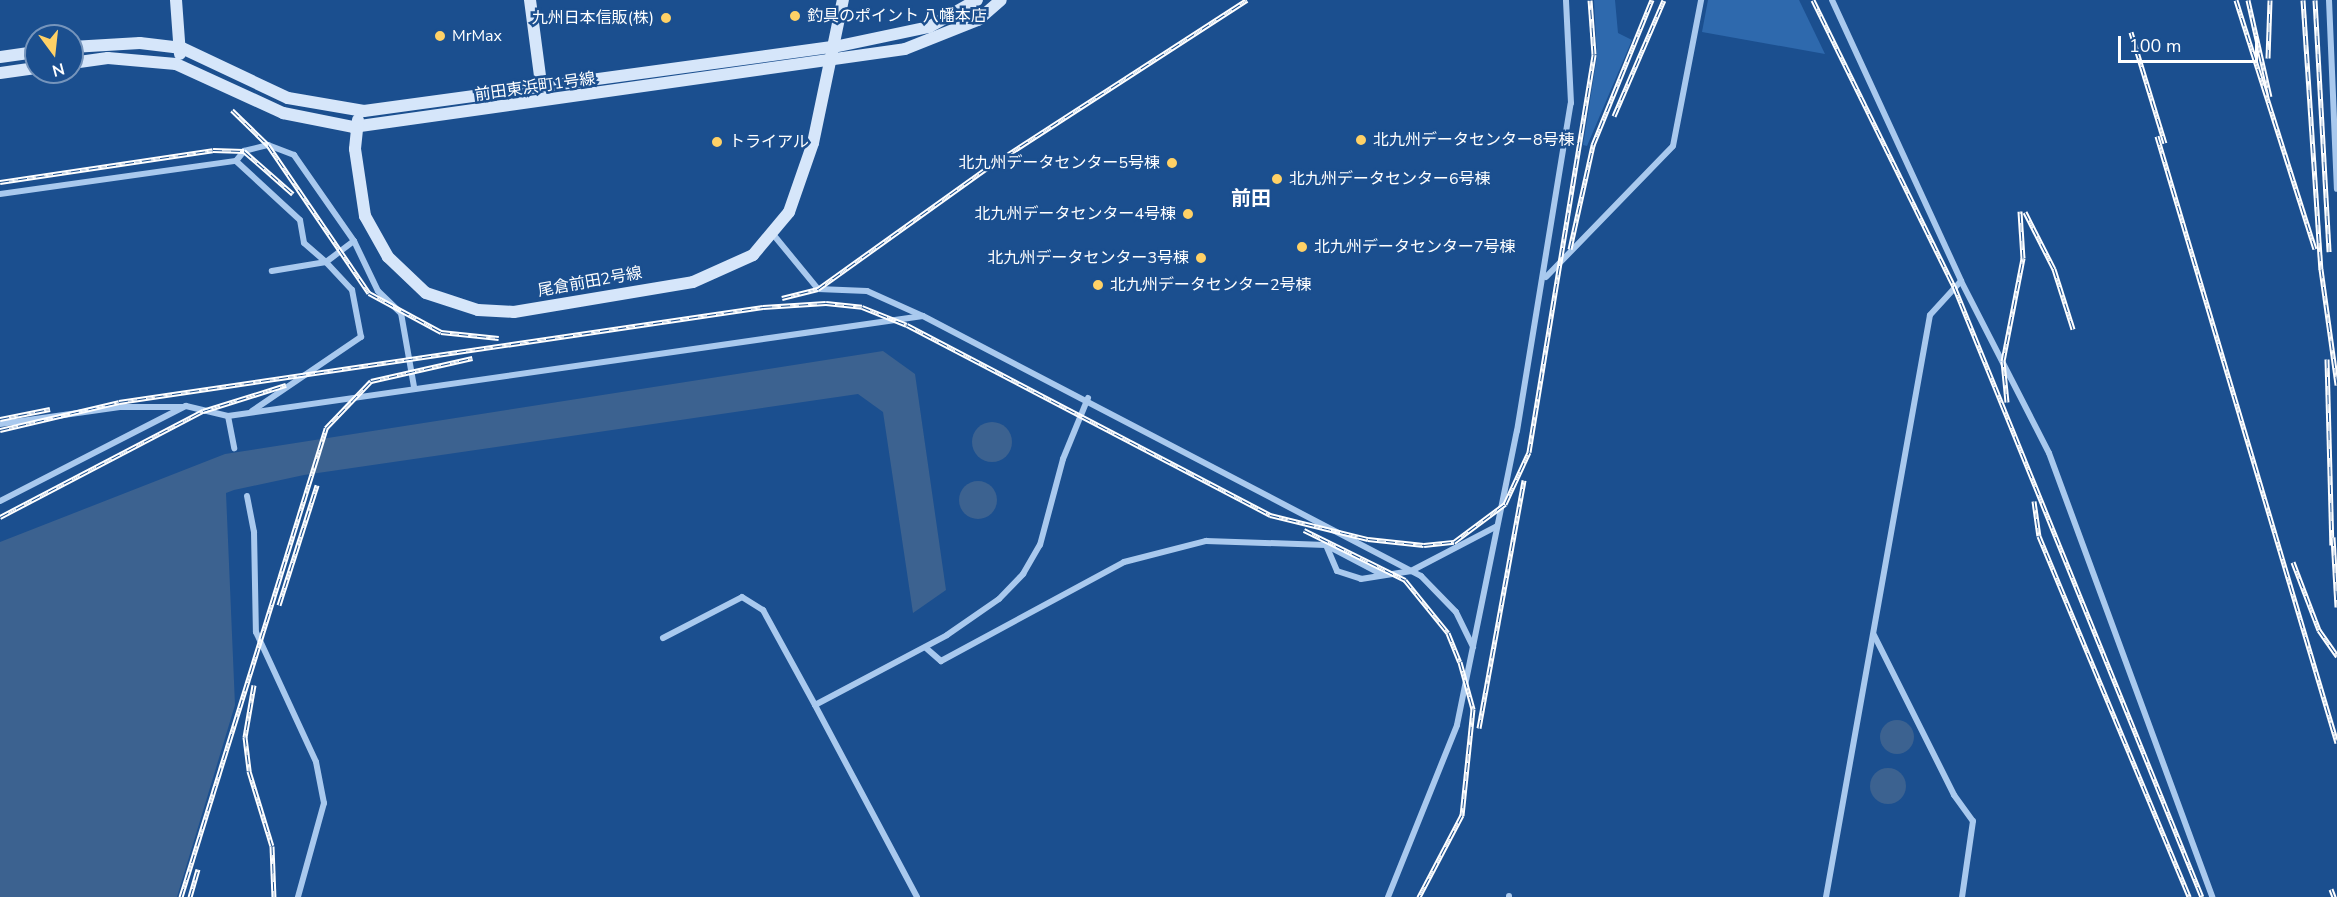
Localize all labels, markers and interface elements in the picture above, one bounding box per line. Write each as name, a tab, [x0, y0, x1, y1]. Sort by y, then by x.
place label: 釣具のポイント 八幡本店	[807, 6, 987, 26]
place label: 九州日本信販(株)	[532, 8, 654, 28]
marker: 釣具のポイント 八幡本店	[788, 9, 802, 23]
marker: 九州日本信販(株)	[659, 11, 673, 25]
north arrow	[24, 24, 84, 84]
scale bar	[2121, 24, 2260, 62]
place label: MrMax	[452, 26, 502, 46]
marker: MrMax	[433, 29, 447, 43]
text: 100 m	[2129, 34, 2181, 58]
text: N	[50, 57, 67, 82]
street label: 前田東浜町1号線	[473, 69, 597, 105]
place label: 北九州データセンター8号棟	[1373, 130, 1575, 150]
place label: トライアル	[729, 132, 809, 152]
marker: 北九州データセンター8号棟	[1354, 133, 1368, 147]
marker: トライアル	[710, 135, 724, 149]
place label: 北九州データセンター5号棟	[958, 153, 1160, 173]
marker: 北九州データセンター5号棟	[1165, 156, 1179, 170]
place label: 北九州データセンター6号棟	[1289, 169, 1491, 189]
marker: 北九州データセンター6号棟	[1270, 172, 1284, 186]
district label: 前田	[1231, 186, 1271, 210]
place label: 北九州データセンター4号棟	[974, 204, 1176, 224]
marker: 北九州データセンター4号棟	[1181, 207, 1195, 221]
place label: 北九州データセンター7号棟	[1314, 237, 1516, 257]
marker: 北九州データセンター7号棟	[1295, 240, 1309, 254]
place label: 北九州データセンター3号棟	[987, 248, 1189, 268]
marker: 北九州データセンター3号棟	[1194, 251, 1208, 265]
street label: 尾倉前田2号線	[536, 263, 644, 301]
place label: 北九州データセンター2号棟	[1110, 275, 1312, 295]
marker: 北九州データセンター2号棟	[1091, 278, 1105, 292]

